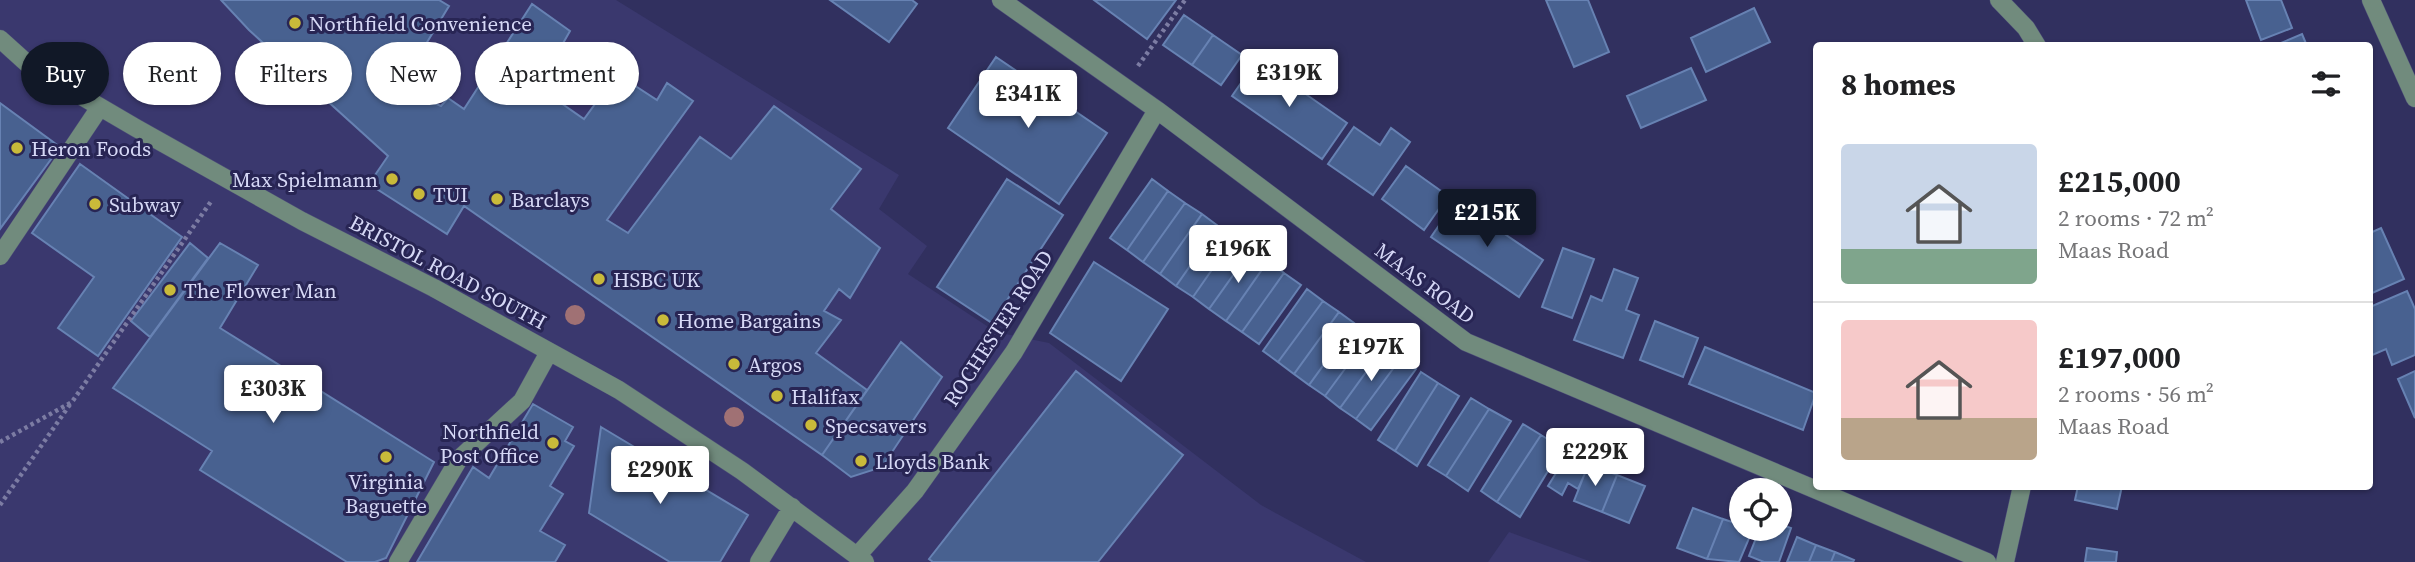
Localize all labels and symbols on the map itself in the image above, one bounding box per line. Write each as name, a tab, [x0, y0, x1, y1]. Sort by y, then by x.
place label: Northfield Convenience	[309, 9, 532, 38]
marker: Northfield Convenience	[287, 15, 303, 31]
pin: £319K	[1240, 50, 1338, 109]
pin: £341K	[979, 71, 1077, 130]
place label: Heron Foods	[31, 134, 151, 163]
marker: Heron Foods	[9, 140, 25, 156]
place label: Max Spielmann	[232, 165, 378, 194]
marker: Max Spielmann	[384, 171, 400, 187]
place label: TUI	[433, 180, 468, 209]
place label: Barclays	[511, 185, 590, 214]
marker: TUI	[411, 186, 427, 202]
place label: Subway	[109, 190, 181, 219]
pin: £215K	[1438, 190, 1536, 249]
marker: Barclays	[489, 191, 505, 207]
marker: Subway	[87, 196, 103, 212]
street label: BRISTOL ROAD SOUTH	[344, 208, 552, 336]
pin: £196K	[1189, 226, 1287, 285]
street label: MAAS ROAD	[1369, 236, 1481, 330]
street label: ROCHESTER ROAD	[937, 244, 1059, 412]
place label: HSBC UK	[613, 265, 700, 294]
marker: HSBC UK	[591, 271, 607, 287]
place label: The Flower Man	[184, 276, 337, 305]
marker: The Flower Man	[162, 282, 178, 298]
place label: Home Bargains	[677, 306, 821, 335]
marker: Home Bargains	[655, 312, 671, 328]
pin: £197K	[1322, 324, 1420, 383]
place label: Argos	[748, 350, 802, 379]
marker: Argos	[726, 356, 742, 372]
pin: £303K	[224, 366, 322, 425]
place label: Halifax	[791, 382, 860, 411]
marker: Halifax	[769, 388, 785, 404]
place label: Specsavers	[825, 411, 927, 440]
place label: Northfield Post Office	[440, 417, 539, 470]
marker: Specsavers	[803, 417, 819, 433]
pin: £229K	[1546, 428, 1644, 488]
marker: Northfield Post Office	[545, 435, 561, 451]
pin: £290K	[611, 447, 709, 506]
place label: Lloyds Bank	[875, 447, 990, 476]
marker: Virginia Baguette	[378, 449, 394, 465]
marker: Lloyds Bank	[853, 453, 869, 469]
place label: Virginia Baguette	[345, 467, 427, 520]

